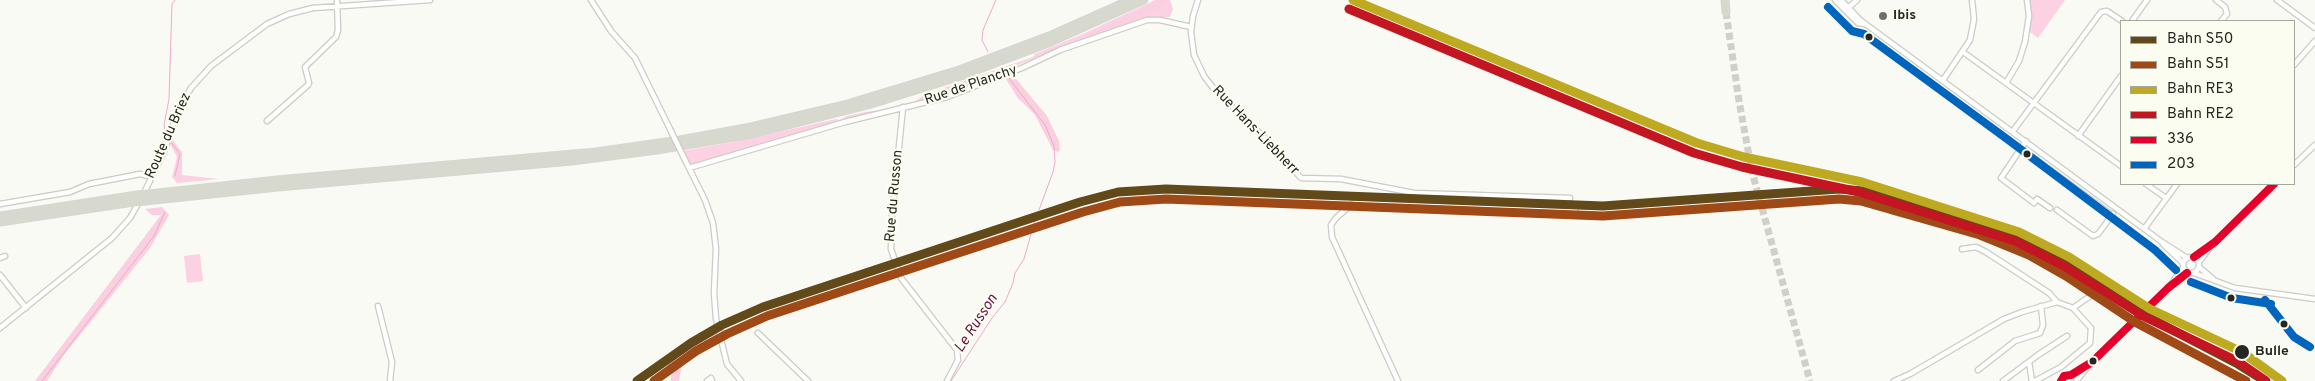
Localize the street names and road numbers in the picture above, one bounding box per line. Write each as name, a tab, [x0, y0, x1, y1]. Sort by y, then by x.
street label: Rue de Planchy	[922, 62, 1020, 110]
street label: Rue Hans-Liebherr	[1208, 83, 1302, 179]
street label: Route du Briez	[143, 90, 195, 182]
street label: Rue du Russon	[883, 149, 907, 243]

